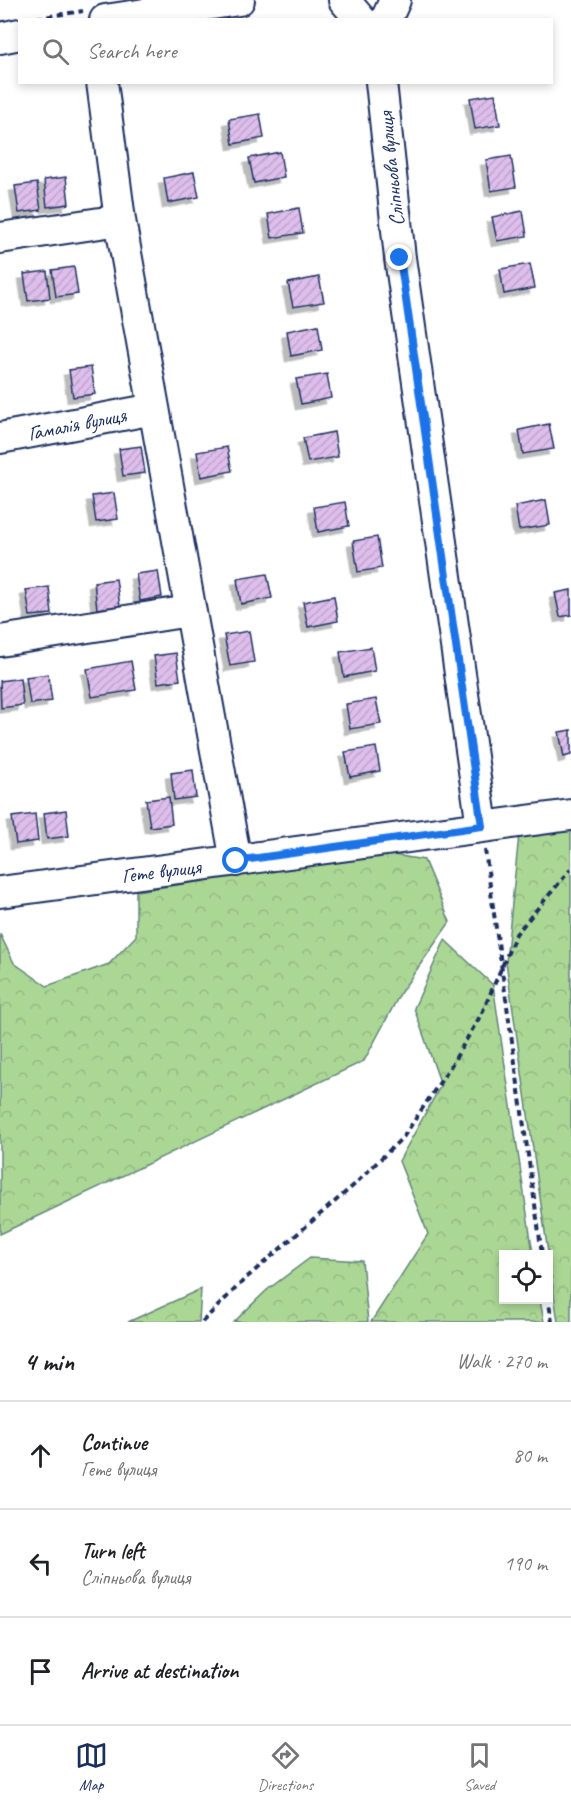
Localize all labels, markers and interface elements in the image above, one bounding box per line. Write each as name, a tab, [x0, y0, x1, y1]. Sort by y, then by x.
search box	[18, 18, 553, 84]
icon: search	[39, 35, 72, 68]
text: Search here	[87, 37, 177, 65]
street label: Сліпньова вулиця	[372, 109, 410, 227]
route end	[386, 244, 412, 270]
street label: Гамалія вулиця	[26, 401, 130, 446]
route start	[222, 847, 248, 873]
street label: Гете вулиця	[120, 853, 203, 889]
map controls	[499, 1250, 553, 1304]
button: locate	[499, 1250, 553, 1304]
text: 4 min	[24, 1345, 74, 1378]
text: Walk · 270 m	[457, 1349, 547, 1374]
text: Continue	[81, 1429, 147, 1457]
icon: ahead	[24, 1439, 57, 1472]
text: 80 m	[513, 1443, 547, 1468]
text: Гете вулиця	[81, 1457, 156, 1482]
text: Turn left	[81, 1537, 145, 1565]
icon: left	[24, 1547, 57, 1580]
text: 190 m	[504, 1551, 547, 1576]
text: Сліпньова вулиця	[81, 1565, 190, 1590]
icon: arrive	[24, 1655, 57, 1688]
text: Arrive at destination	[81, 1657, 238, 1685]
tab: Map	[75, 1739, 108, 1795]
tab: Directions	[258, 1739, 313, 1795]
tab: Saved	[463, 1739, 496, 1795]

